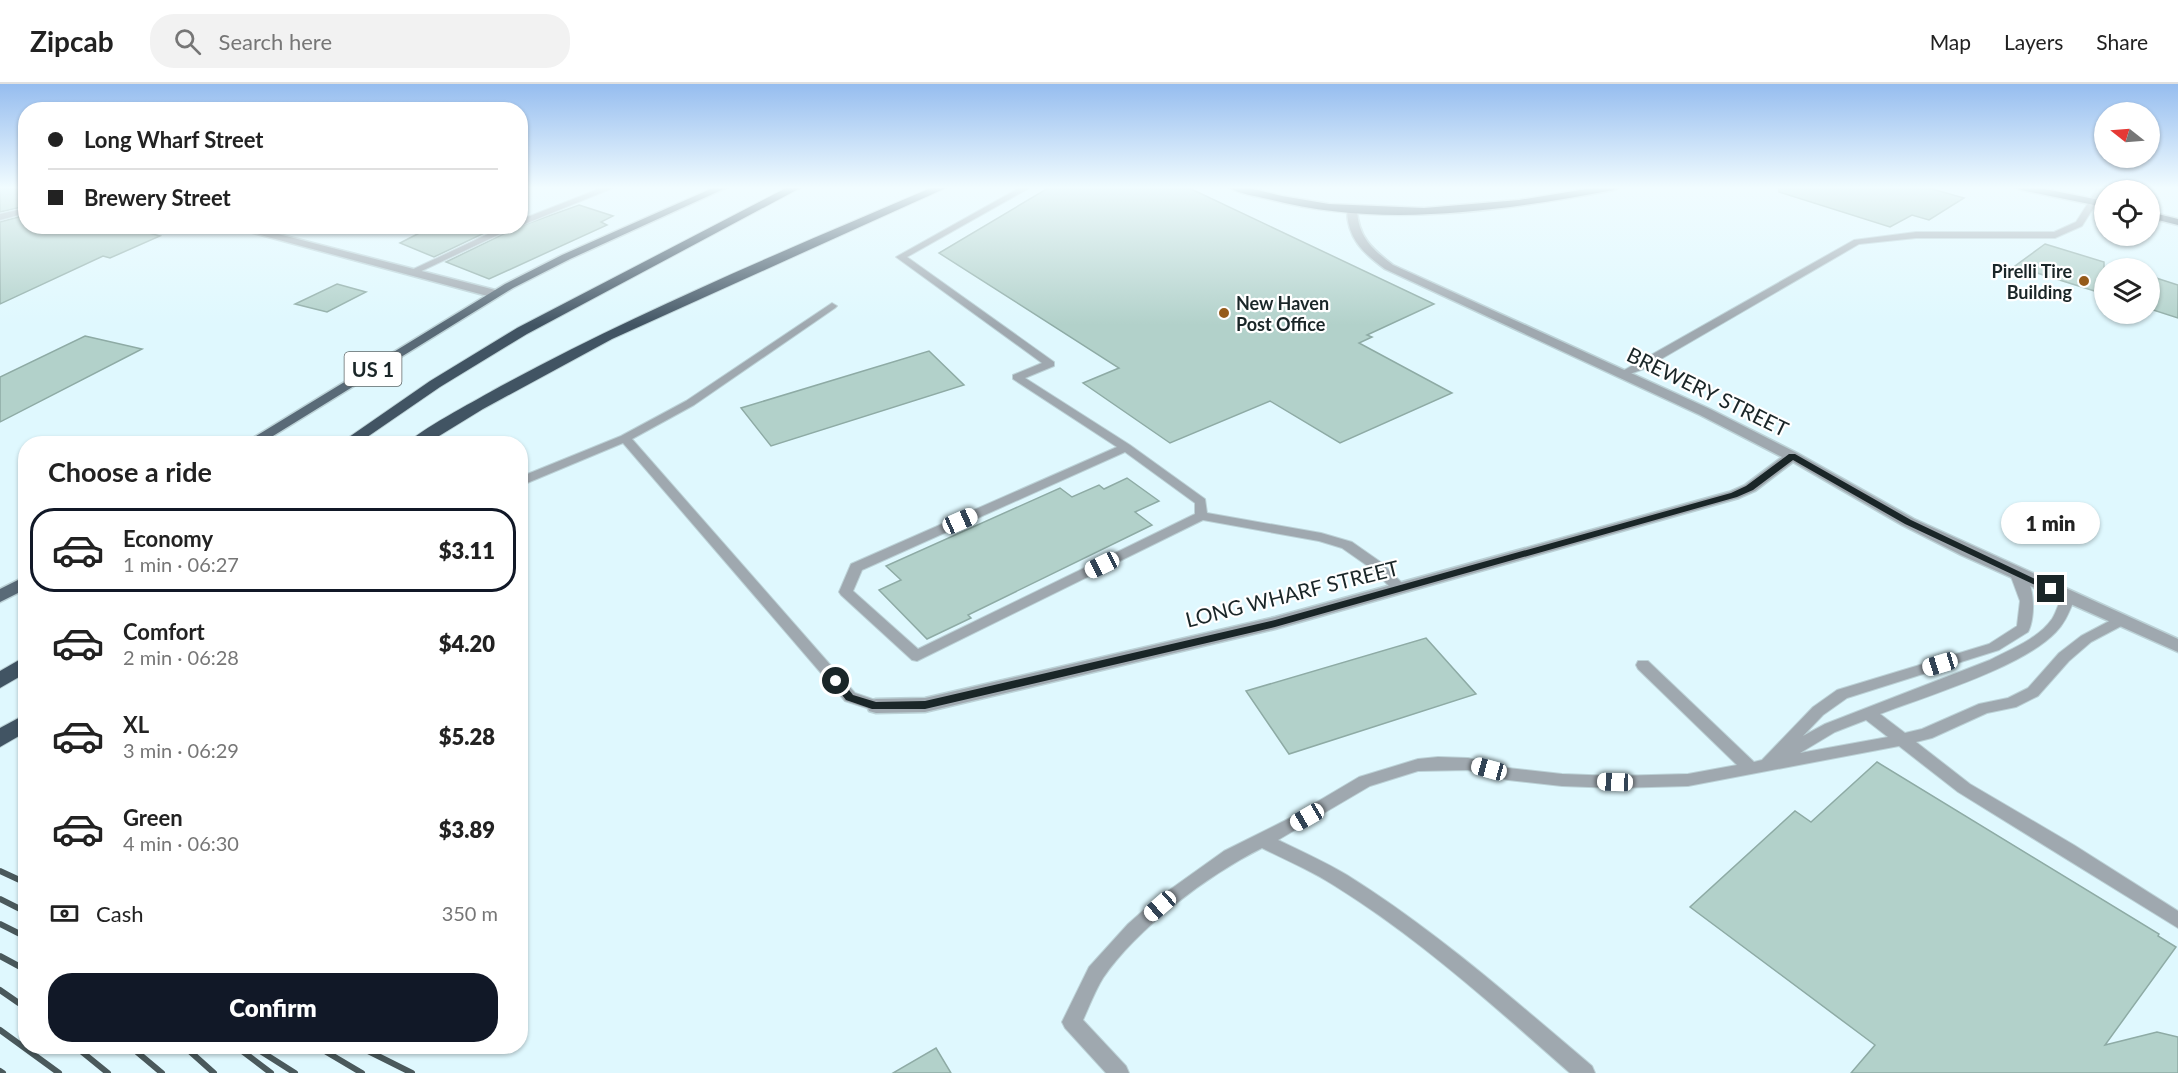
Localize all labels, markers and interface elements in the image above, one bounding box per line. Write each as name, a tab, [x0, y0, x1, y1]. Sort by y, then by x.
search box	[150, 14, 570, 68]
text: Zipcab	[30, 24, 114, 58]
icon: search	[171, 25, 204, 58]
text: Search here	[219, 28, 332, 55]
text: Map	[1930, 29, 1971, 54]
text: Layers	[2004, 29, 2063, 54]
text: Share	[2096, 29, 2148, 54]
north arrow	[2094, 102, 2160, 168]
map controls	[2094, 102, 2160, 324]
text: Long Wharf Street	[84, 126, 264, 153]
button: locate	[2094, 180, 2160, 246]
text: Brewery Street	[84, 184, 231, 211]
button: layers	[2094, 258, 2160, 324]
place label: Pirelli Tire Building	[1992, 260, 2072, 303]
marker: Pirelli Tire Building	[2077, 274, 2091, 288]
place label: New Haven Post Office	[1236, 292, 1329, 335]
marker: New Haven Post Office	[1217, 306, 1231, 320]
street label: BREWERY STREET	[1623, 341, 1793, 441]
road number: US 1	[344, 352, 401, 386]
text: Choose a ride	[48, 455, 212, 488]
callout: 1 min	[2002, 502, 2100, 544]
car	[940, 505, 980, 537]
text: 1 min	[2026, 511, 2075, 535]
icon: car	[51, 523, 105, 577]
text: Economy	[123, 525, 213, 552]
text: $3.11	[439, 537, 495, 564]
car	[1082, 549, 1122, 581]
text: 1 min · 06:27	[123, 552, 239, 576]
street label: LONG WHARF STREET	[1183, 554, 1402, 632]
route end	[2037, 575, 2064, 602]
icon: car	[51, 616, 105, 670]
text: Comfort	[123, 618, 205, 645]
text: $4.20	[439, 630, 495, 657]
text: 2 min · 06:28	[123, 645, 239, 669]
car	[1920, 650, 1960, 678]
route start	[822, 667, 849, 694]
icon: car	[51, 709, 105, 763]
text: XL	[123, 711, 149, 738]
text: $5.28	[439, 723, 495, 750]
text: 3 min · 06:29	[123, 738, 239, 762]
car	[1469, 756, 1509, 782]
car	[1597, 772, 1633, 792]
car	[1287, 800, 1327, 834]
icon: car	[51, 802, 105, 856]
text: Green	[123, 804, 183, 831]
text: $3.89	[439, 816, 495, 843]
text: 4 min · 06:30	[123, 831, 239, 855]
car	[1141, 887, 1179, 925]
icon: cash	[48, 897, 81, 930]
text: Cash	[96, 900, 143, 927]
text: 350 m	[442, 901, 498, 925]
button: Confirm	[48, 973, 498, 1042]

